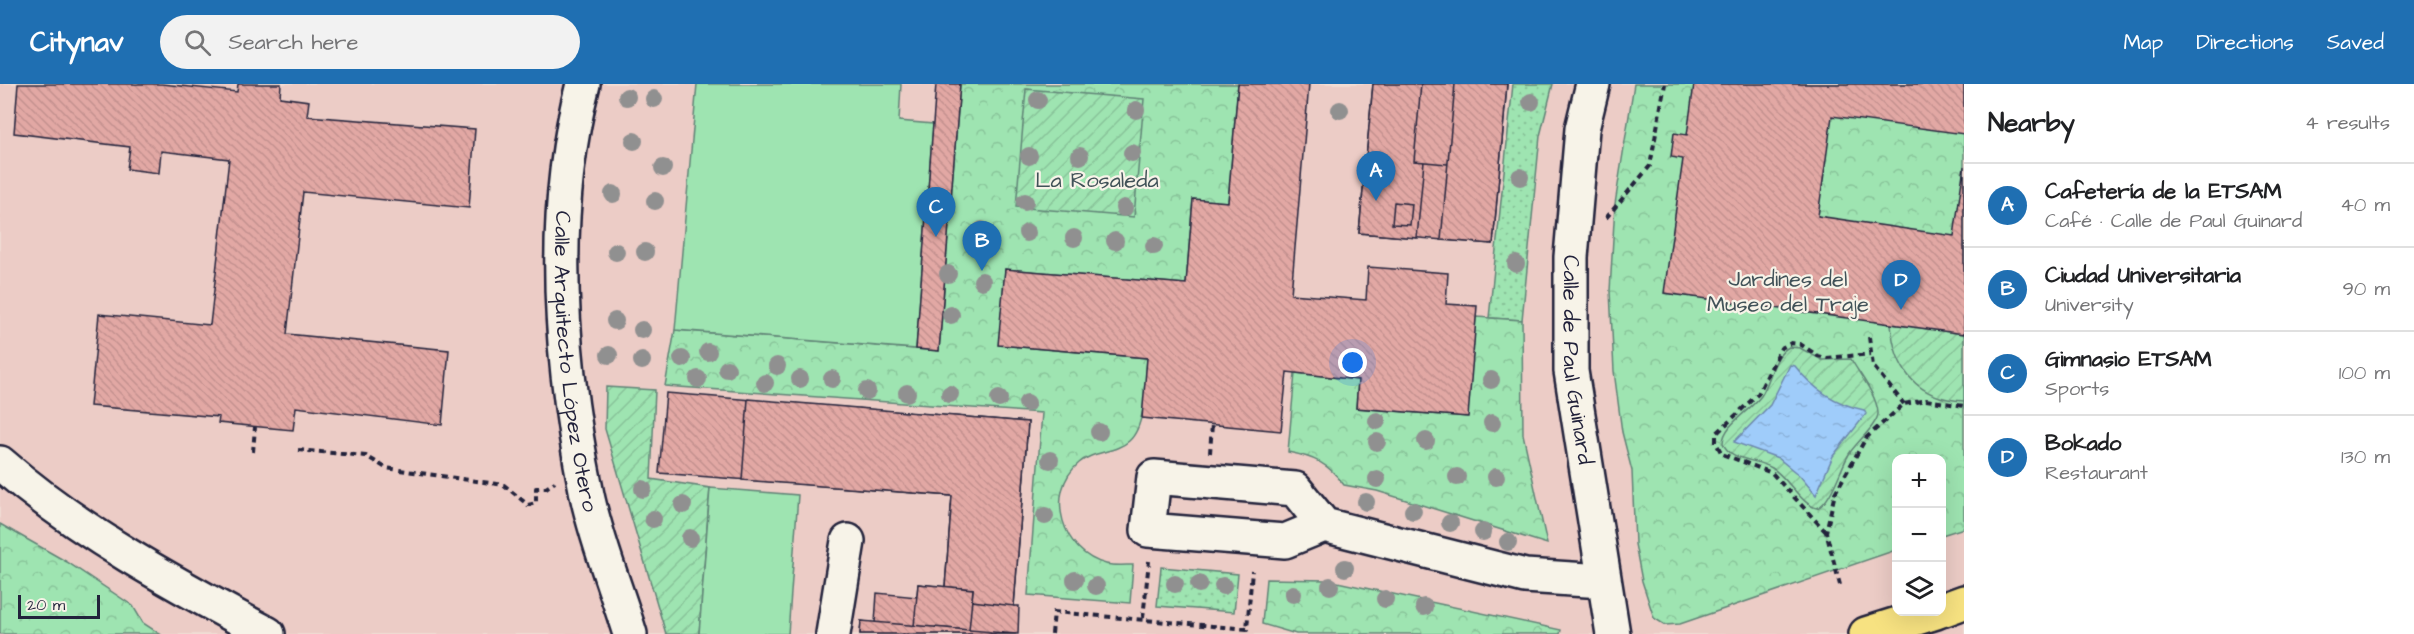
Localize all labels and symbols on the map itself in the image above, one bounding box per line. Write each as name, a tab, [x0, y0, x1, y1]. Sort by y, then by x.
pin: A	[1356, 152, 1396, 201]
park label: La Rosaleda	[1035, 165, 1159, 196]
pin: C	[916, 188, 956, 237]
street label: Calle Arquitecto López Otero	[546, 210, 606, 516]
pin: B	[962, 222, 1002, 271]
street label: Calle de Paul Guinard	[1555, 255, 1601, 467]
pin: D	[1882, 260, 1920, 310]
park label: Jardines del Museo del Traje	[1707, 264, 1869, 320]
your location	[1338, 348, 1367, 377]
scale bar	[18, 592, 100, 620]

